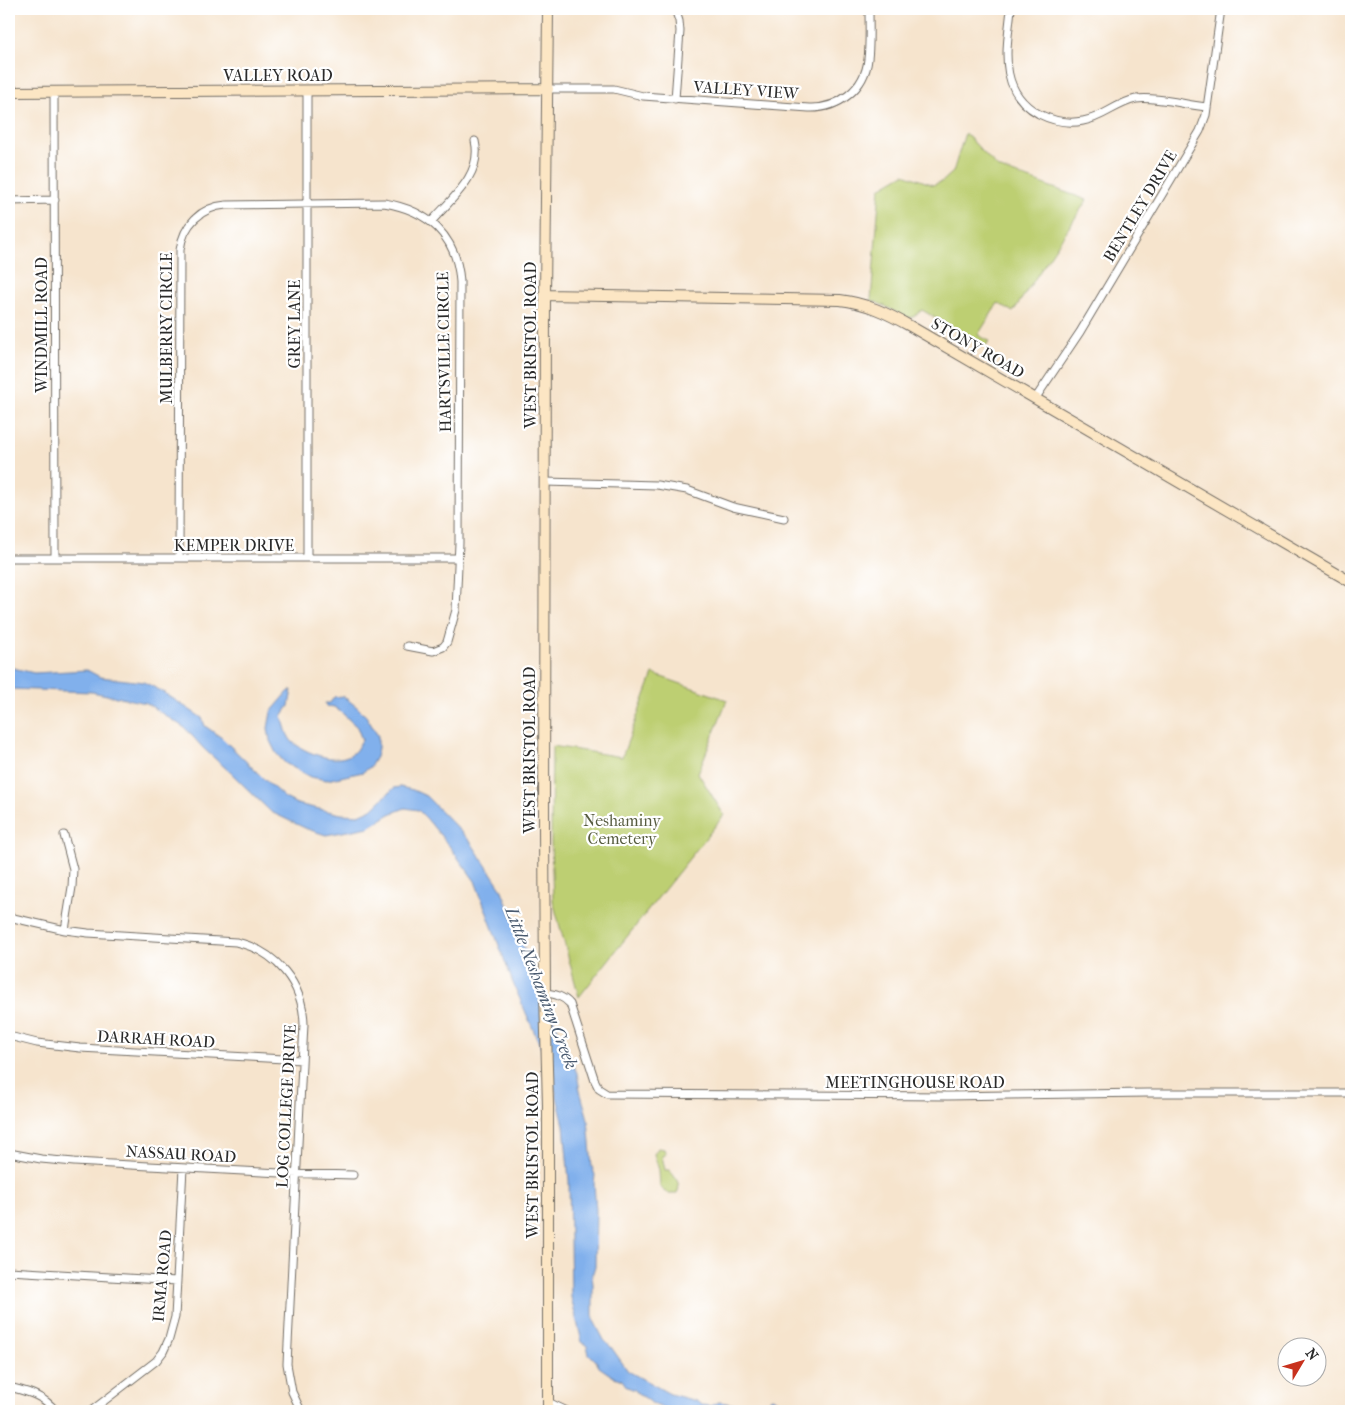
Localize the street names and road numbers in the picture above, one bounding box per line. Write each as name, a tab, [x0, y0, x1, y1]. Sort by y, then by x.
street label: VALLEY ROAD	[222, 66, 333, 85]
street label: VALLEY VIEW	[692, 77, 801, 103]
street label: BENTLEY DRIVE	[1099, 147, 1181, 265]
street label: MULBERRY CIRCLE	[157, 252, 176, 404]
street label: WINDMILL ROAD	[32, 257, 51, 394]
street label: WEST BRISTOL ROAD	[521, 262, 540, 429]
street label: HARTSVILLE CIRCLE	[433, 271, 455, 432]
street label: GREY LANE	[285, 279, 304, 369]
street label: STONY ROAD	[928, 314, 1028, 382]
street label: KEMPER DRIVE	[174, 536, 294, 555]
street label: WEST BRISTOL ROAD	[520, 667, 539, 834]
street label: LOG COLLEGE DRIVE	[272, 1023, 300, 1188]
street label: DARRAH ROAD	[97, 1026, 215, 1052]
street label: WEST BRISTOL ROAD	[523, 1072, 542, 1239]
street label: MEETINGHOUSE ROAD	[825, 1073, 1005, 1092]
street label: NASSAU ROAD	[125, 1142, 237, 1166]
street label: IRMA ROAD	[149, 1229, 175, 1323]

